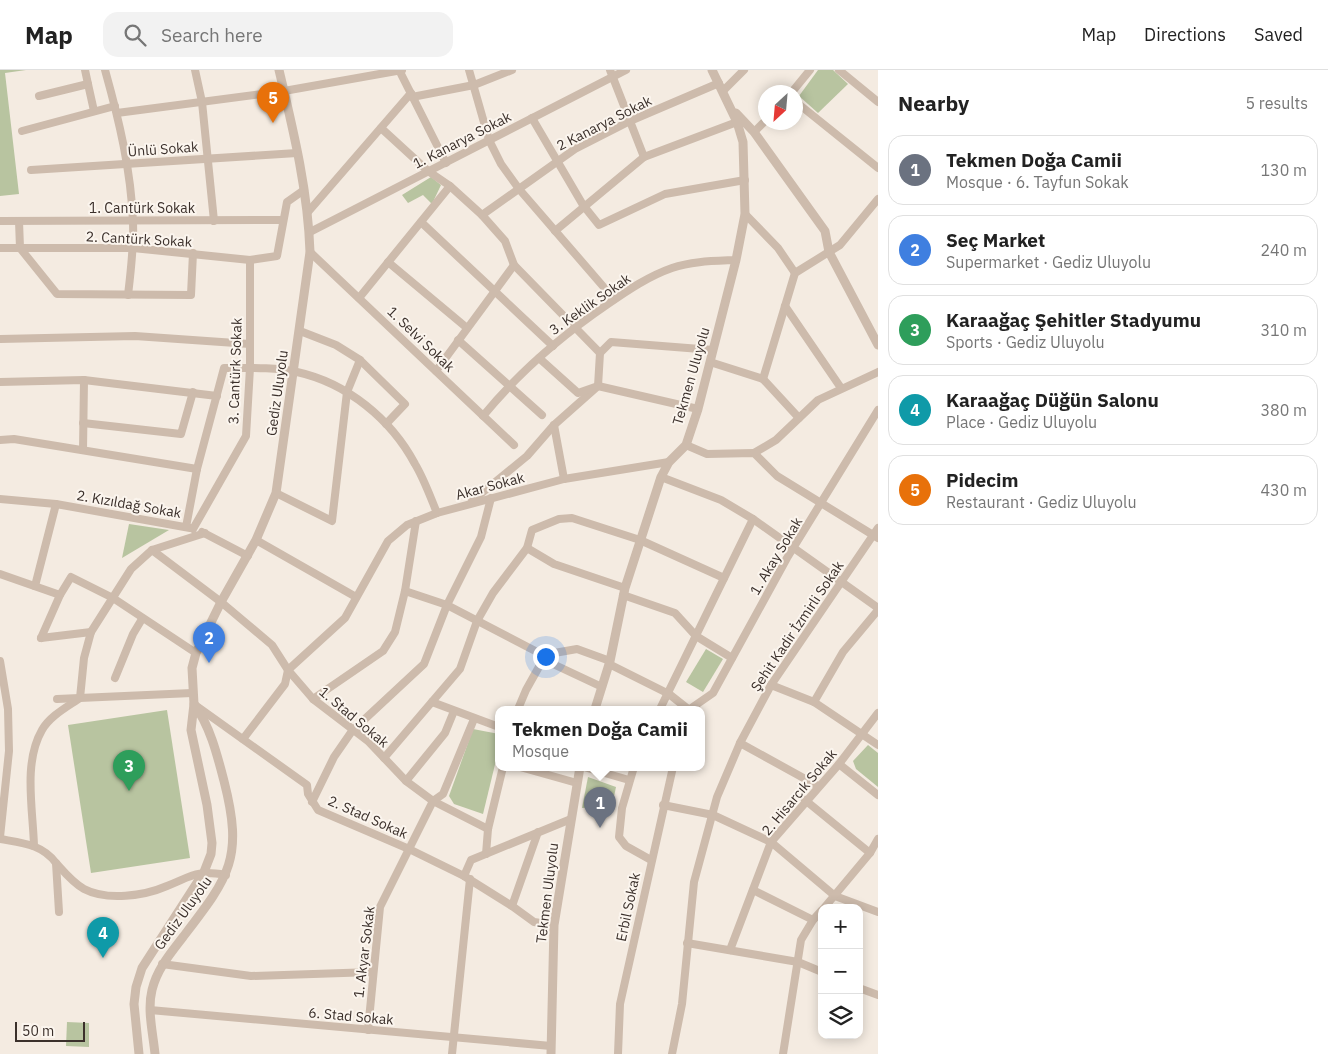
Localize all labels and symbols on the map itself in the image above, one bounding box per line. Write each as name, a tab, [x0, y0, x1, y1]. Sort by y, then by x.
pin: 5	[257, 82, 289, 123]
north arrow	[758, 85, 803, 130]
street label: 2 Kanarya Sokak	[553, 91, 655, 155]
street label: 1. Kanarya Sokak	[410, 107, 515, 173]
street label: Ünlü Sokak	[127, 138, 199, 160]
street label: 1. Cantürk Sokak	[89, 199, 196, 217]
street label: 2. Cantürk Sokak	[85, 227, 193, 251]
street label: 3. Keklik Sokak	[546, 269, 635, 339]
street label: 1. Selvi Sokak	[384, 302, 459, 376]
street label: 3. Cantürk Sokak	[224, 317, 246, 425]
street label: Tekmen Uluyolu	[668, 325, 714, 427]
street label: Gediz Uluyolu	[262, 349, 292, 437]
street label: Akar Sokak	[454, 468, 527, 504]
street label: 2. Kızıldağ Sokak	[75, 486, 183, 522]
street label: 1. Akay Sokak	[746, 513, 807, 598]
street label: Şehit Kadir İzmirli Sokak	[747, 557, 848, 695]
pin: 2	[193, 622, 225, 663]
your location	[533, 644, 559, 670]
street label: 1. Stad Sokak	[315, 683, 393, 752]
street label: 2. Hisarcık Sokak	[758, 745, 841, 839]
pin: 3	[113, 750, 145, 791]
pin: 1	[584, 787, 616, 828]
street label: 2. Stad Sokak	[325, 791, 411, 843]
street label: Tekmen Uluyolu	[532, 842, 562, 944]
street label: Erbil Sokak	[612, 870, 644, 943]
street label: Gediz Uluyolu	[150, 873, 216, 953]
street label: 1. Akyar Sokak	[349, 904, 379, 999]
pin: 4	[87, 917, 119, 958]
street label: 6. Stad Sokak	[308, 1003, 395, 1029]
scale bar	[15, 1019, 85, 1042]

